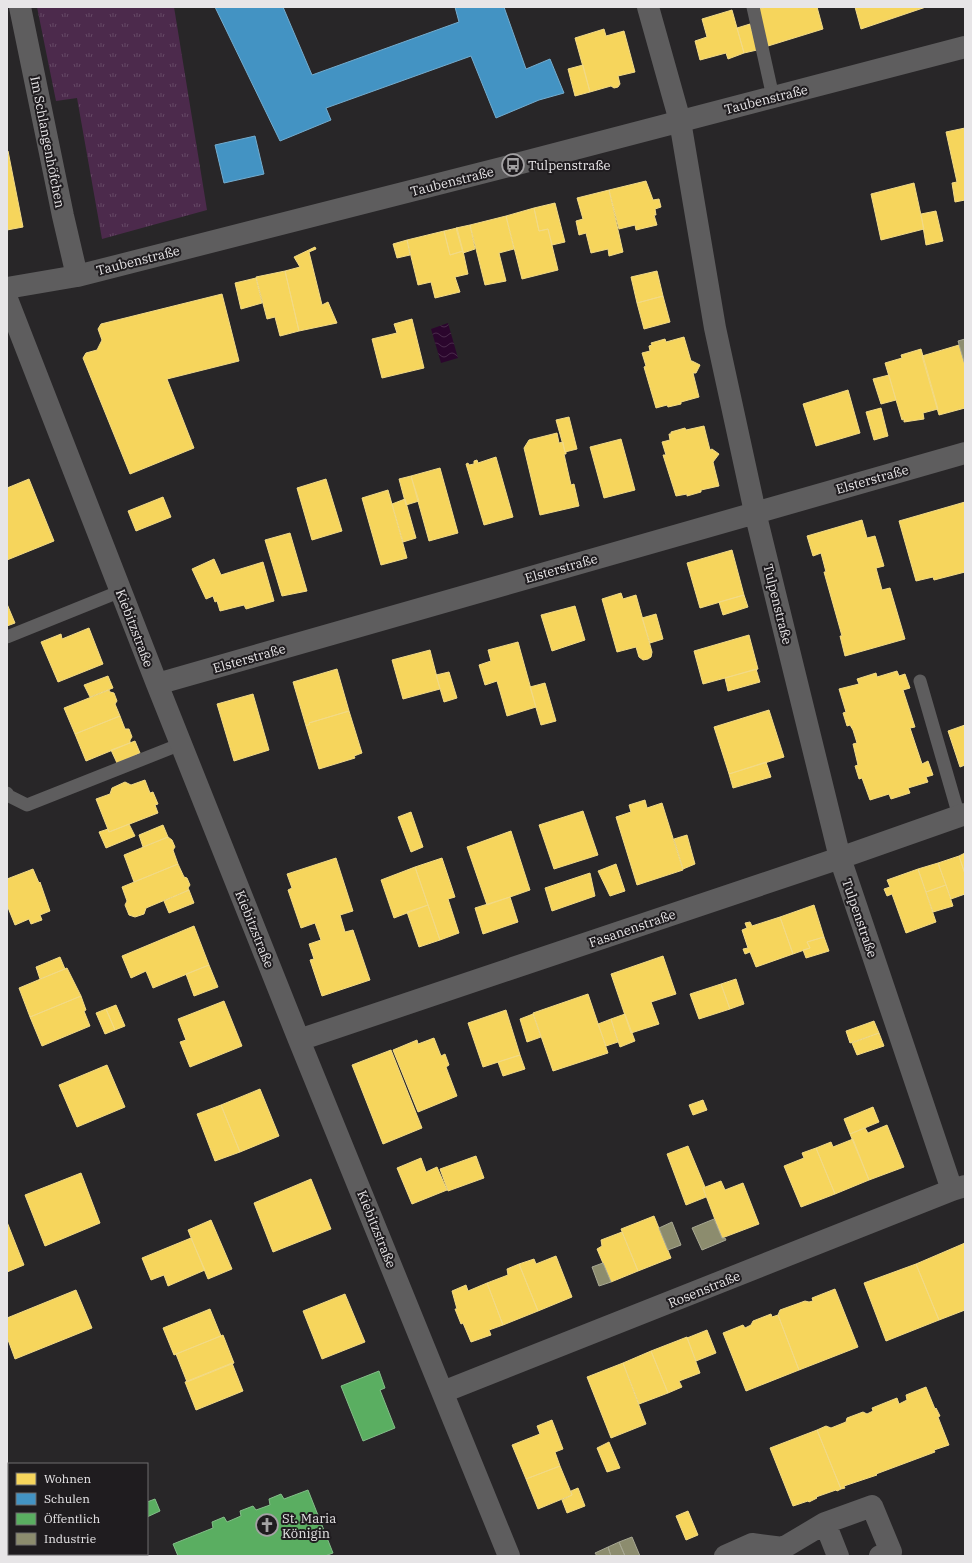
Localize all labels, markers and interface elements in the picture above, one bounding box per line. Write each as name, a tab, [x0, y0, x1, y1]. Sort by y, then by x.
street label: Im Schlangenhöfchen	[26, 75, 69, 209]
street label: Taubenstraße	[723, 81, 810, 118]
bus stop icon: Tulpenstraße	[500, 152, 526, 178]
place label: Tulpenstraße	[528, 157, 611, 174]
street label: Taubenstraße	[409, 163, 496, 200]
street label: Taubenstraße	[95, 242, 182, 279]
street label: Elsterstraße	[834, 461, 910, 498]
street label: Elsterstraße	[523, 550, 599, 587]
street label: Tulpenstraße	[759, 562, 796, 646]
street label: Kiebitzstraße	[112, 587, 157, 670]
street label: Elsterstraße	[211, 640, 287, 677]
street label: Tulpenstraße	[838, 876, 881, 960]
street label: Kiebitzstraße	[231, 888, 278, 971]
street label: Fasanenstraße	[586, 906, 678, 951]
street label: Kiebitzstraße	[353, 1188, 400, 1271]
street label: Rosenstraße	[666, 1267, 743, 1312]
legend	[8, 1463, 148, 1555]
text: Wohnen	[44, 1471, 91, 1486]
text: Schulen	[44, 1491, 90, 1506]
place label: St. Maria Königin	[282, 1510, 336, 1542]
text: Öffentlich	[44, 1511, 101, 1526]
church icon: St. Maria Königin	[254, 1512, 280, 1538]
text: Industrie	[44, 1531, 96, 1546]

